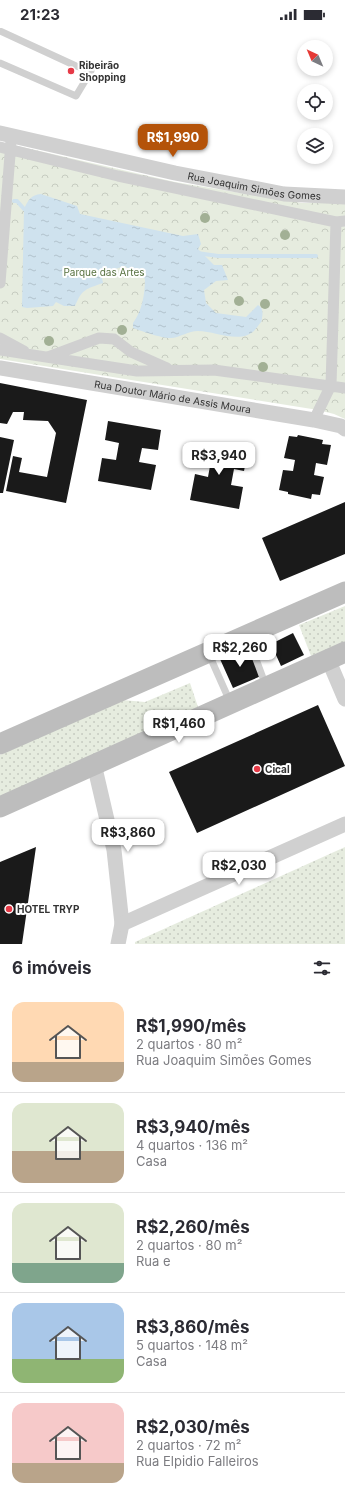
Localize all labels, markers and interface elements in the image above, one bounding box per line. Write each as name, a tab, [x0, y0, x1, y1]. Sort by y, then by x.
text: 21:23	[20, 5, 60, 24]
north arrow	[297, 40, 333, 76]
map controls	[297, 40, 333, 164]
place label: Ribeirão Shopping	[79, 59, 126, 84]
marker: Ribeirão Shopping	[66, 66, 76, 76]
button: locate	[297, 84, 333, 120]
pin: R$1,990	[136, 124, 210, 158]
button: layers	[297, 128, 333, 164]
text: R$1,990	[147, 129, 199, 145]
street label: Rua Joaquim Simões Gomes	[187, 170, 321, 202]
park label: Parque das Artes	[63, 266, 145, 278]
street label: Rua Doutor Mário de Assis Moura	[93, 378, 252, 415]
pin: R$3,940	[182, 442, 256, 476]
text: R$3,940	[191, 447, 247, 463]
pin: R$2,260	[203, 634, 277, 668]
text: R$2,260	[213, 639, 267, 655]
pin: R$1,460	[142, 710, 216, 744]
text: R$1,460	[153, 715, 206, 731]
place label: Cical	[265, 763, 290, 775]
marker: Cical	[252, 764, 262, 774]
pin: R$3,860	[91, 819, 165, 853]
text: R$3,860	[101, 824, 155, 840]
pin: R$2,030	[202, 852, 276, 886]
text: R$2,030	[211, 857, 267, 873]
place label: HOTEL TRYP	[17, 903, 80, 915]
marker: HOTEL TRYP	[4, 904, 14, 914]
icon: filters	[311, 957, 333, 979]
text: 6 imóveis	[12, 958, 91, 978]
text: R$1,990/mês	[136, 1016, 246, 1036]
icon: home	[44, 1018, 92, 1066]
text: 2 quartos · 80 m²	[136, 1036, 243, 1052]
text: Rua Joaquim Simões Gomes	[136, 1052, 312, 1068]
text: R$3,940/mês	[136, 1117, 250, 1137]
icon: home	[44, 1119, 92, 1167]
text: 4 quartos · 136 m²	[136, 1137, 248, 1153]
text: Casa	[136, 1153, 167, 1169]
text: R$2,260/mês	[136, 1217, 250, 1237]
icon: home	[44, 1219, 92, 1267]
text: 2 quartos · 80 m²	[136, 1237, 243, 1253]
text: Rua e	[136, 1253, 171, 1269]
text: R$3,860/mês	[136, 1317, 249, 1337]
icon: home	[44, 1319, 92, 1367]
text: 5 quartos · 148 m²	[136, 1337, 248, 1353]
text: Casa	[136, 1353, 167, 1369]
text: R$2,030/mês	[136, 1417, 250, 1437]
icon: home	[44, 1419, 92, 1467]
text: 2 quartos · 72 m²	[136, 1437, 242, 1453]
text: Rua Elpidio Falleiros	[136, 1453, 259, 1469]

